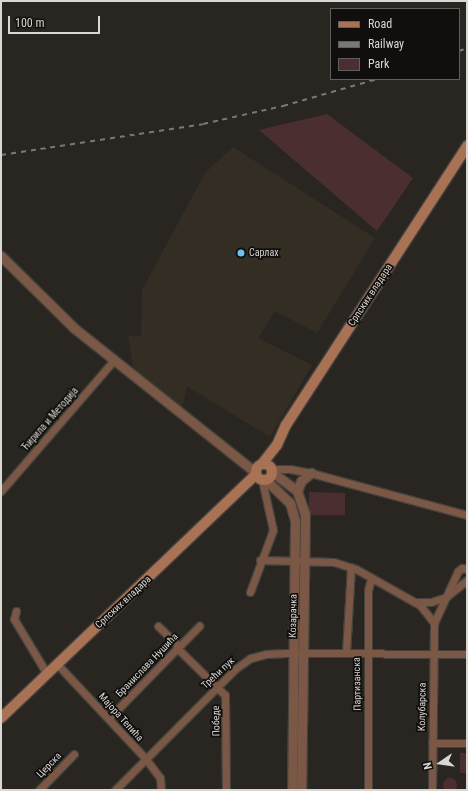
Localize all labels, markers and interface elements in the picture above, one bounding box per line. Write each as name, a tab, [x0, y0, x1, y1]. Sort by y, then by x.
scale bar	[10, 8, 102, 34]
legend	[330, 8, 460, 80]
text: 100 m	[15, 16, 45, 30]
text: Road	[368, 17, 392, 31]
text: Railway	[368, 37, 404, 51]
text: Park	[368, 57, 389, 71]
place label: Сарлах	[249, 247, 279, 259]
marker: Сарлах	[236, 248, 246, 258]
street label: Српских владара	[345, 262, 395, 328]
street label: Ћирила и Методија	[19, 385, 81, 453]
street label: Српских владара	[93, 573, 153, 631]
street label: Козарачка	[287, 594, 299, 638]
street label: Бранислава Нушића	[113, 631, 181, 699]
street label: Трећи пук	[199, 655, 237, 691]
street label: Партизанска	[351, 657, 363, 711]
street label: Колубарска	[416, 683, 428, 731]
street label: Мајора Тепића	[96, 690, 146, 744]
street label: Победе	[210, 705, 222, 737]
north arrow	[420, 743, 460, 783]
street label: Церска	[34, 750, 64, 780]
text: N	[421, 761, 435, 771]

